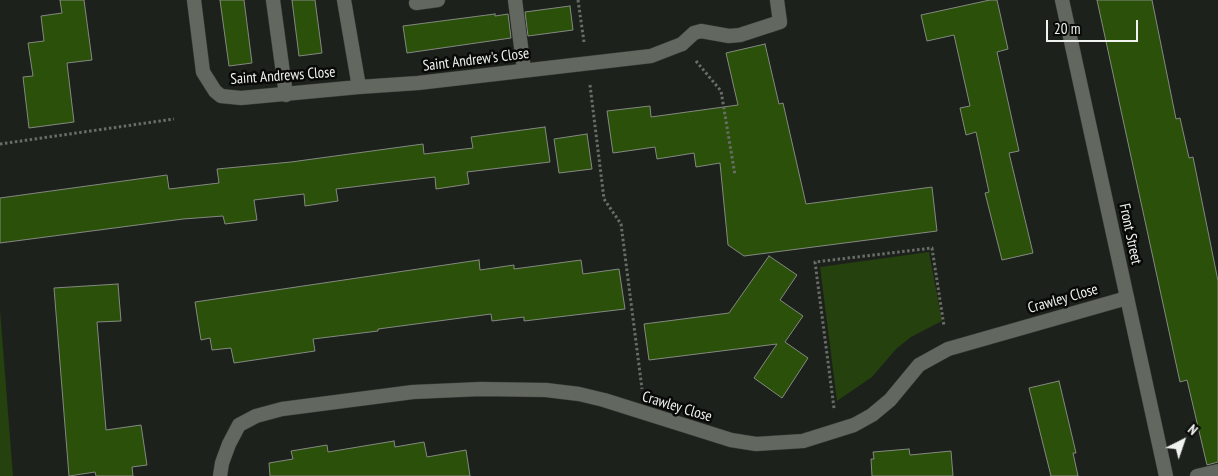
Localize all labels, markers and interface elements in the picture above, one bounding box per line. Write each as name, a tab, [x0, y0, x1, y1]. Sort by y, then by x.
scale bar	[1048, 10, 1140, 42]
text: 20 m	[1054, 19, 1080, 38]
street label: Saint Andrew's Close	[422, 45, 530, 75]
street label: Saint Andrews Close	[230, 63, 336, 89]
street label: Front Street	[1115, 202, 1145, 266]
street label: Crawley Close	[1026, 280, 1100, 318]
street label: Crawley Close	[640, 388, 714, 426]
north arrow	[1158, 416, 1208, 466]
text: N	[1184, 420, 1202, 439]

